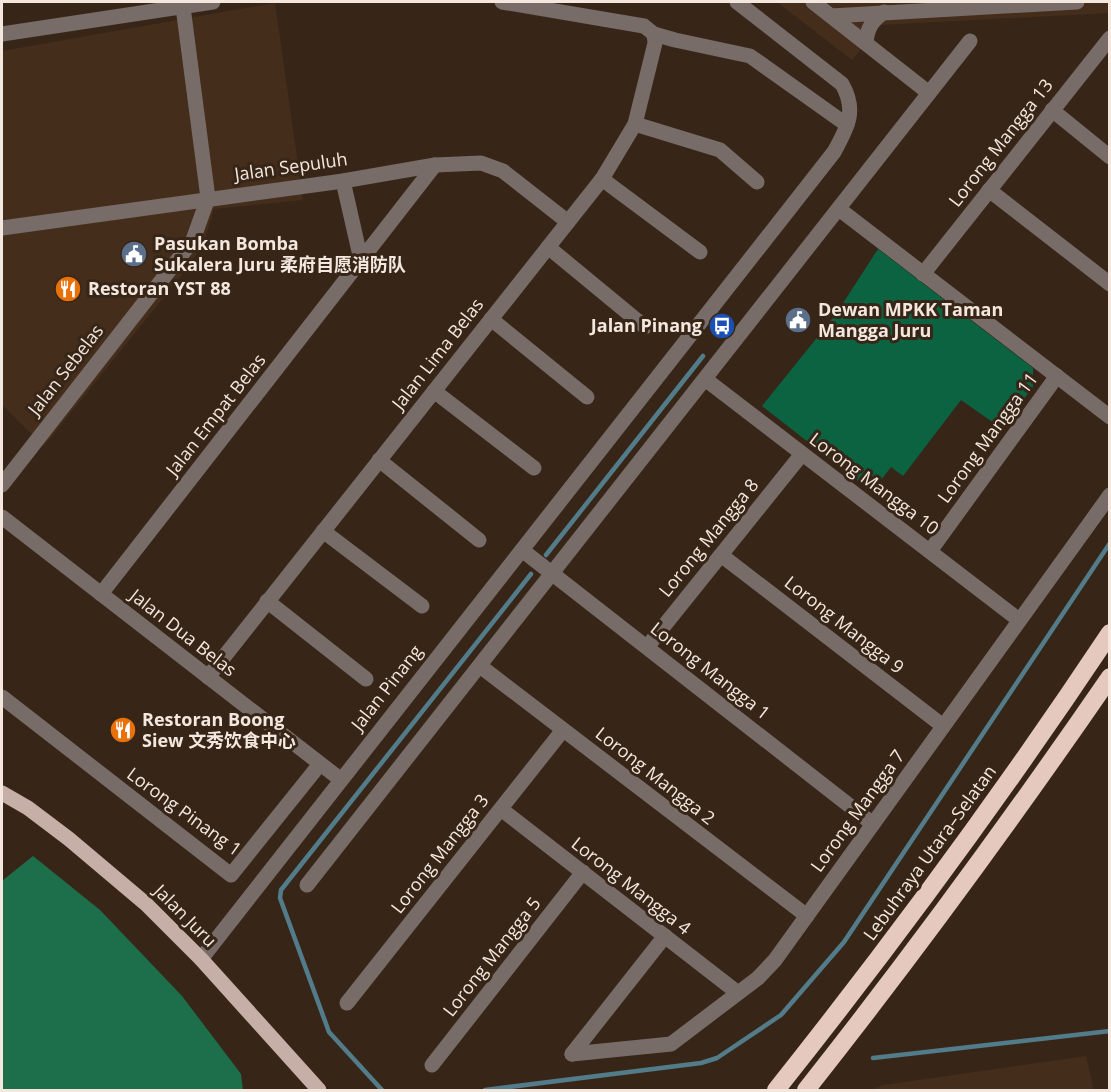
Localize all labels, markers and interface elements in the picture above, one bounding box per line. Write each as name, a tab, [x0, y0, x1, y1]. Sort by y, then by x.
street label: Lorong Mangga 13	[943, 74, 1058, 211]
street label: Jalan Sepuluh	[231, 146, 349, 186]
place label: Pasukan Bomba Sukalera Juru 柔府自愿消防队	[154, 231, 406, 276]
public building icon: Pasukan Bomba Sukalera Juru 柔府自愿消防队	[119, 239, 149, 269]
restaurant icon: Restoran YST 88	[53, 274, 83, 304]
place label: Restoran YST 88	[88, 276, 231, 300]
street label: Jalan Lima Belas	[385, 293, 488, 416]
place label: Dewan MPKK Taman Mangga Juru	[818, 297, 1003, 342]
public building icon: Dewan MPKK Taman Mangga Juru	[783, 305, 813, 335]
bus stop icon: Jalan Pinang	[707, 311, 737, 341]
place label: Jalan Pinang	[589, 313, 702, 337]
street label: Jalan Sebelas	[21, 319, 108, 421]
street label: Jalan Empat Belas	[159, 348, 270, 482]
street label: Lorong Mangga 11	[932, 367, 1043, 508]
street label: Lorong Mangga 10	[805, 427, 944, 540]
street label: Lorong Mangga 8	[653, 473, 763, 602]
street label: Lorong Mangga 9	[780, 570, 909, 679]
street label: Jalan Dua Belas	[124, 582, 242, 681]
street label: Lorong Mangga 1	[646, 616, 775, 725]
street label: Jalan Pinang	[344, 640, 427, 737]
place label: Restoran Boong Siew 文秀饮食中心	[142, 707, 296, 752]
restaurant icon: Restoran Boong Siew 文秀饮食中心	[108, 715, 138, 745]
street label: Lorong Mangga 2	[591, 721, 720, 830]
street label: Lorong Mangga 7	[805, 744, 910, 876]
street label: Lebuhraya Utara–Selatan	[857, 760, 1001, 945]
street label: Lorong Pinang 1	[122, 761, 247, 861]
street label: Lorong Mangga 3	[385, 789, 494, 918]
street label: Lorong Mangga 4	[567, 831, 696, 940]
street label: Jalan Juru	[148, 877, 222, 952]
street label: Lorong Mangga 5	[437, 892, 546, 1021]

